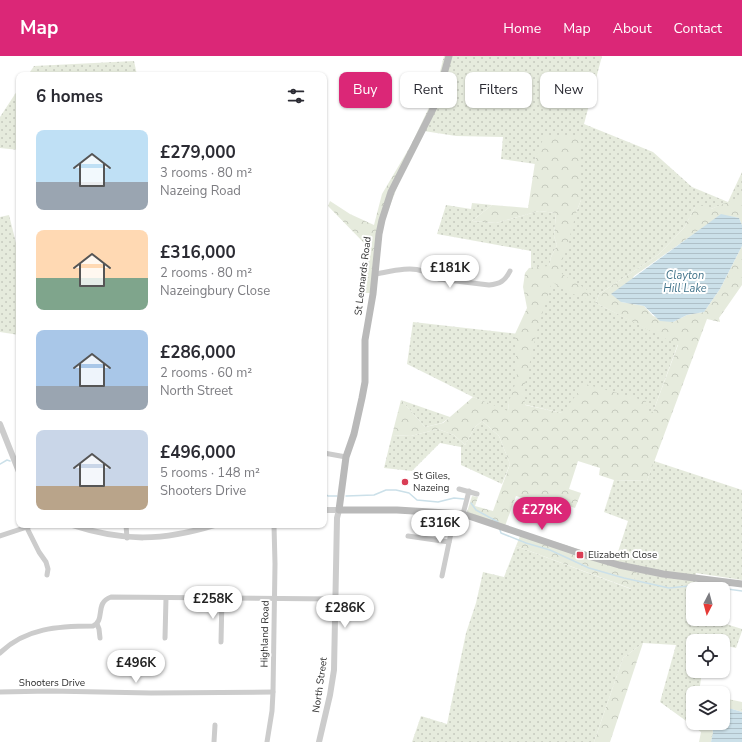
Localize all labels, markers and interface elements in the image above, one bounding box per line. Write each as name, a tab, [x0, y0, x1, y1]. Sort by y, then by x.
text: Map	[20, 15, 58, 41]
text: Home	[503, 19, 541, 38]
text: Map	[563, 19, 591, 38]
text: About	[613, 19, 652, 38]
text: Contact	[674, 19, 722, 38]
chip: Buy	[339, 72, 392, 108]
chip: Rent	[400, 72, 457, 108]
chip: Filters	[465, 72, 532, 108]
chip: New	[540, 72, 597, 108]
text: 6 homes	[36, 85, 103, 108]
icon: filters	[285, 85, 307, 107]
text: £279,000	[160, 141, 236, 164]
icon: home	[68, 146, 116, 194]
text: 3 rooms · 80 m²	[160, 164, 252, 182]
text: Nazeing Road	[160, 182, 241, 200]
street label: St Leonards Road	[351, 236, 375, 316]
text: £316,000	[160, 241, 236, 264]
icon: home	[68, 246, 116, 294]
pin: £181K	[422, 255, 478, 289]
text: £181K	[430, 259, 470, 277]
text: 2 rooms · 80 m²	[160, 264, 252, 282]
water label: Clayton Hill Lake	[663, 268, 707, 296]
text: Nazeingbury Close	[160, 282, 270, 300]
text: £286,000	[160, 341, 236, 364]
icon: home	[68, 346, 116, 394]
text: 2 rooms · 60 m²	[160, 364, 252, 382]
text: North Street	[160, 382, 233, 400]
text: £496,000	[160, 441, 236, 464]
icon: home	[68, 446, 116, 494]
text: 5 rooms · 148 m²	[160, 464, 260, 482]
place label: St Giles, Nazeing	[413, 469, 450, 495]
marker: St Giles, Nazeing	[400, 477, 410, 487]
text: Shooters Drive	[160, 482, 246, 500]
pin: £279K	[514, 497, 570, 531]
text: £279K	[522, 501, 562, 519]
pin: £316K	[412, 510, 468, 544]
text: £316K	[420, 514, 460, 532]
place label: Elizabeth Close	[588, 548, 657, 562]
marker: Elizabeth Close	[575, 550, 585, 560]
north arrow	[686, 582, 730, 626]
map controls	[686, 582, 730, 730]
pin: £258K	[185, 586, 241, 620]
text: £258K	[193, 590, 233, 608]
pin: £286K	[317, 595, 373, 629]
text: £286K	[325, 599, 365, 617]
street label: Highland Road	[257, 600, 273, 668]
button: locate	[686, 634, 730, 678]
pin: £496K	[108, 650, 164, 684]
text: £496K	[116, 654, 156, 672]
street label: North Street	[309, 656, 331, 714]
street label: Shooters Drive	[19, 676, 85, 690]
button: layers	[686, 686, 730, 730]

